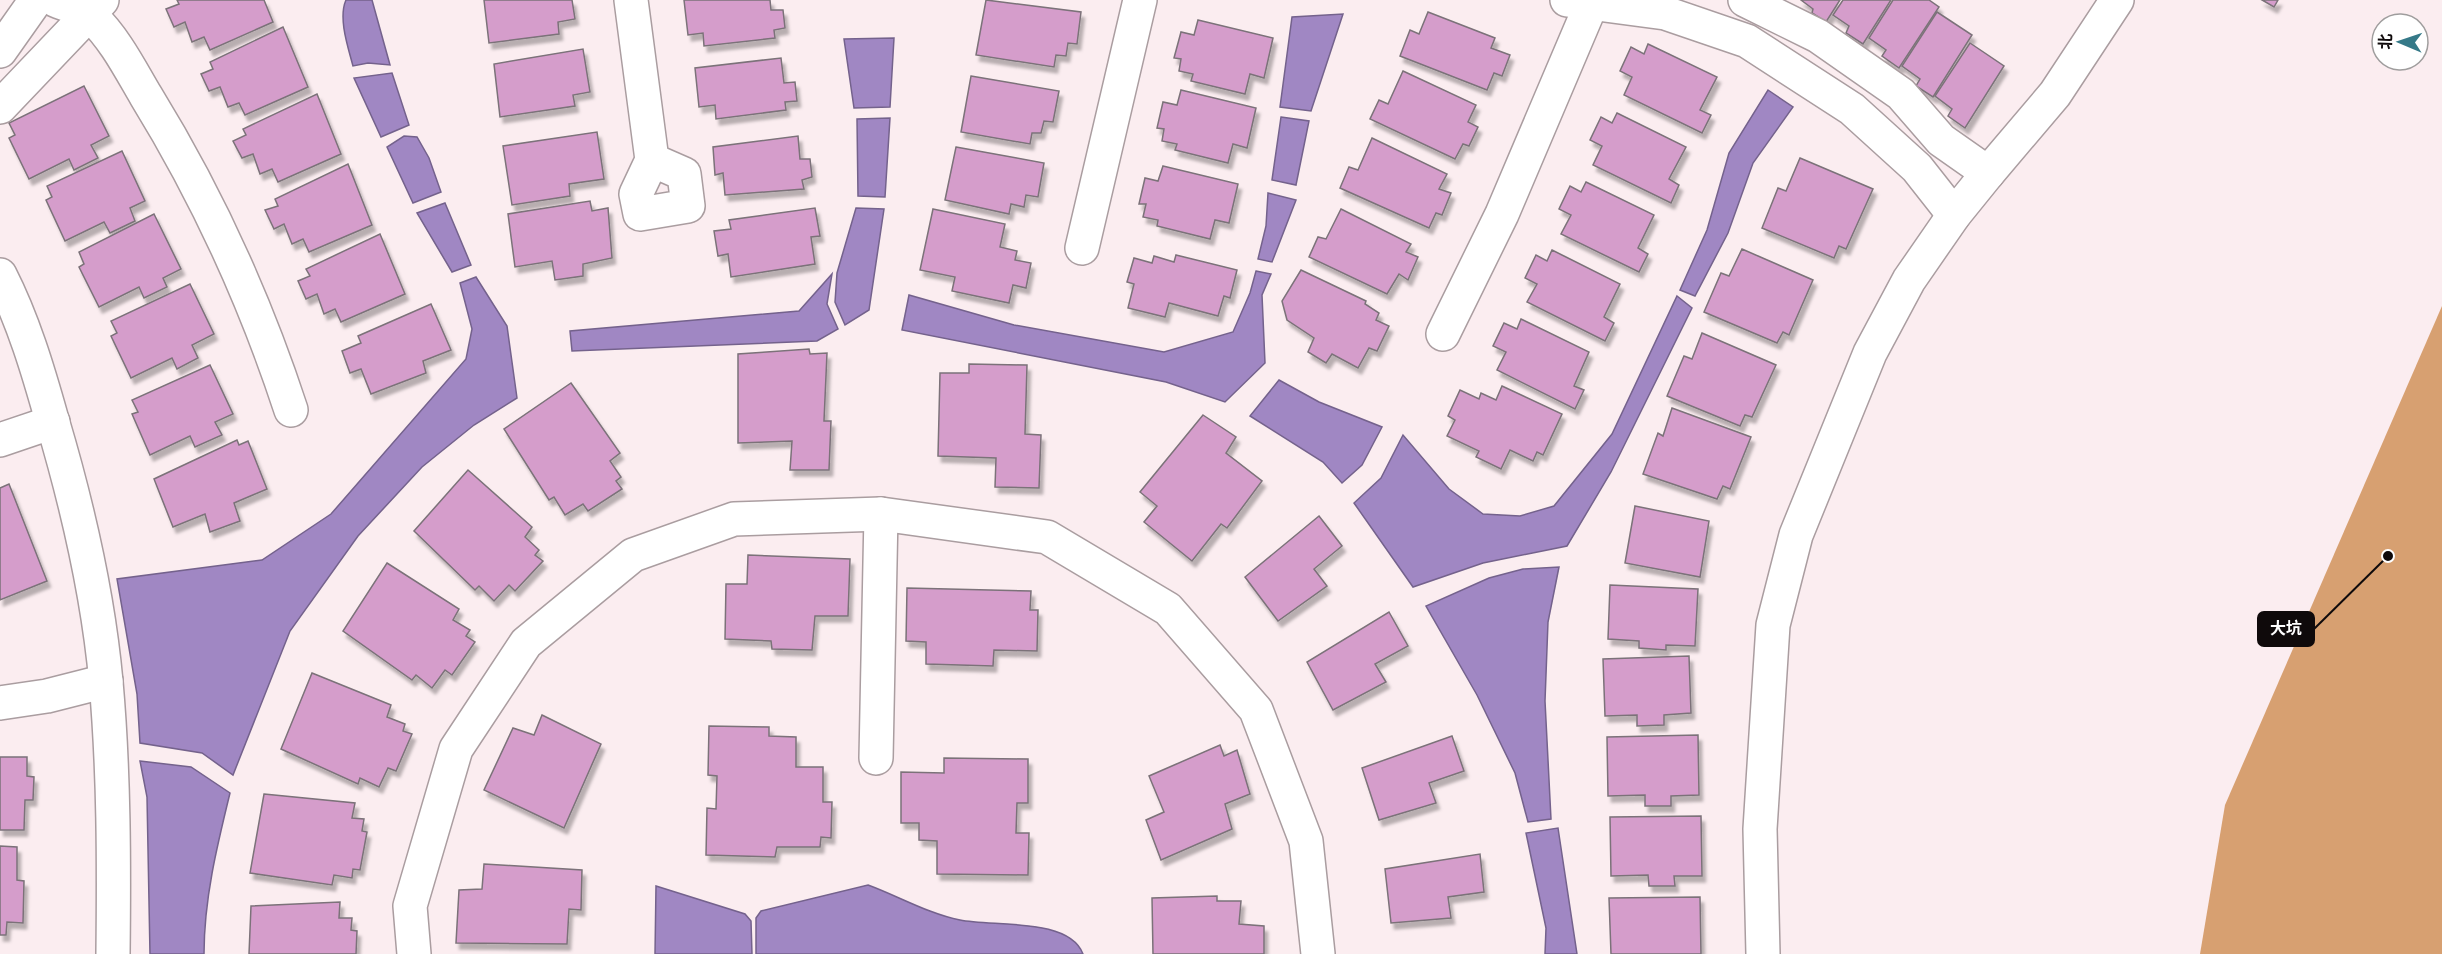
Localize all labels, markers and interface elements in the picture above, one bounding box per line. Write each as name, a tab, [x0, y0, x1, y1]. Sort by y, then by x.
north arrow	[2370, 12, 2430, 72]
text: 北	[2377, 33, 2394, 50]
callout: 大坑	[2258, 612, 2314, 646]
text: 大坑	[2270, 619, 2302, 637]

